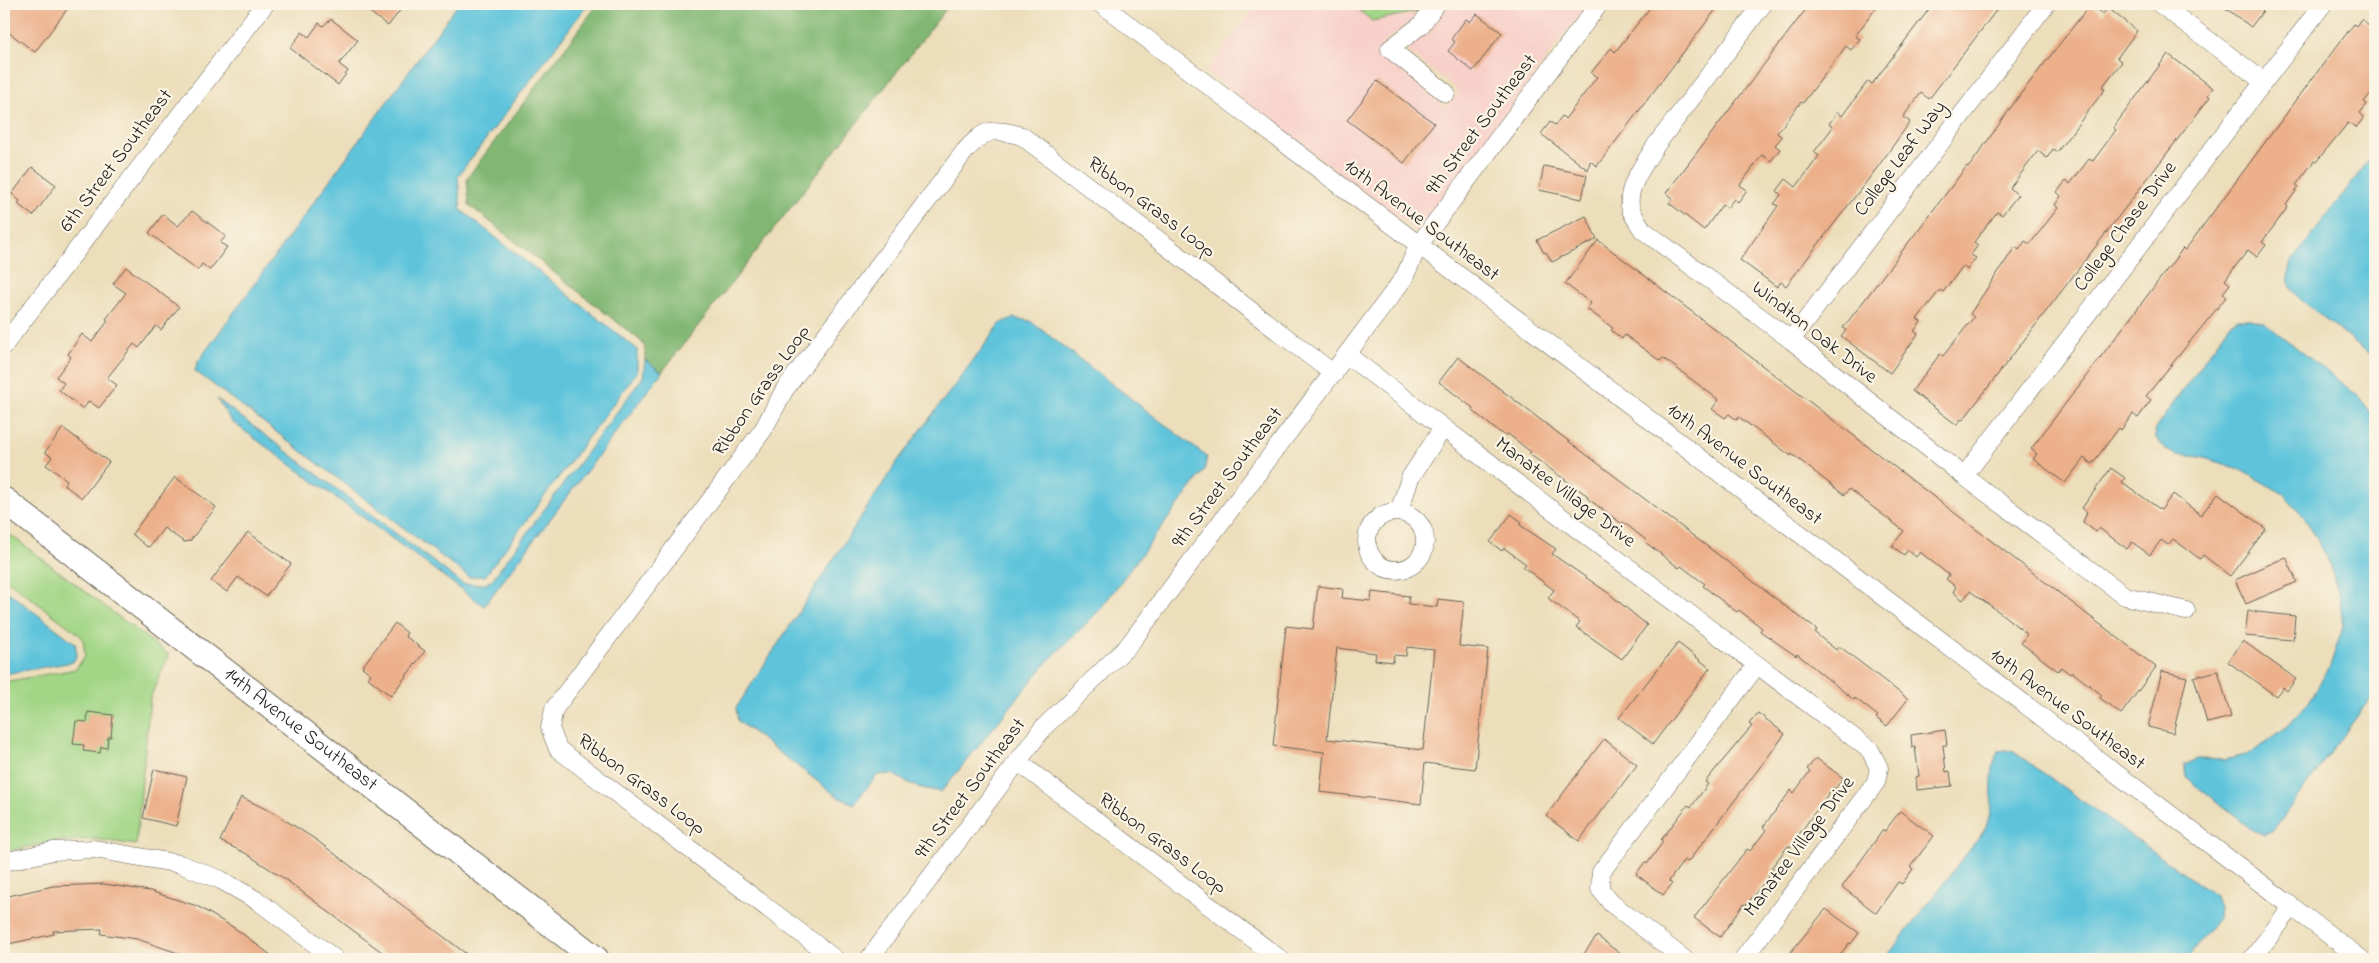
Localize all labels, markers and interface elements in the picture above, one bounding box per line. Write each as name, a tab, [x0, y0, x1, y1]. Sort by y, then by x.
street label: 9th Street Southeast	[1419, 48, 1545, 202]
street label: 6th Street Southeast	[53, 83, 181, 239]
street label: College Leaf Way	[1848, 95, 1955, 224]
street label: Ribbon Grass Loop	[1081, 150, 1221, 266]
street label: 10th Avenue Southeast	[1337, 153, 1505, 289]
street label: College Chase Drive	[2067, 156, 2186, 299]
street label: Windton Oak Drive	[1745, 275, 1883, 391]
street label: Ribbon Grass Loop	[706, 319, 818, 463]
street label: 10th Avenue Southeast	[1660, 397, 1828, 533]
street label: 9th Street Southeast	[1165, 401, 1291, 555]
street label: Manatee Village Drive	[1488, 430, 1641, 556]
street label: 10th Avenue Southeast	[1983, 642, 2151, 778]
street label: 14th Avenue Southeast	[217, 661, 384, 799]
street label: 9th Street Southeast	[908, 712, 1034, 866]
street label: Ribbon Grass Loop	[571, 727, 711, 843]
street label: Manatee Village Drive	[1737, 771, 1863, 924]
street label: Ribbon Grass Loop	[1092, 786, 1232, 902]

